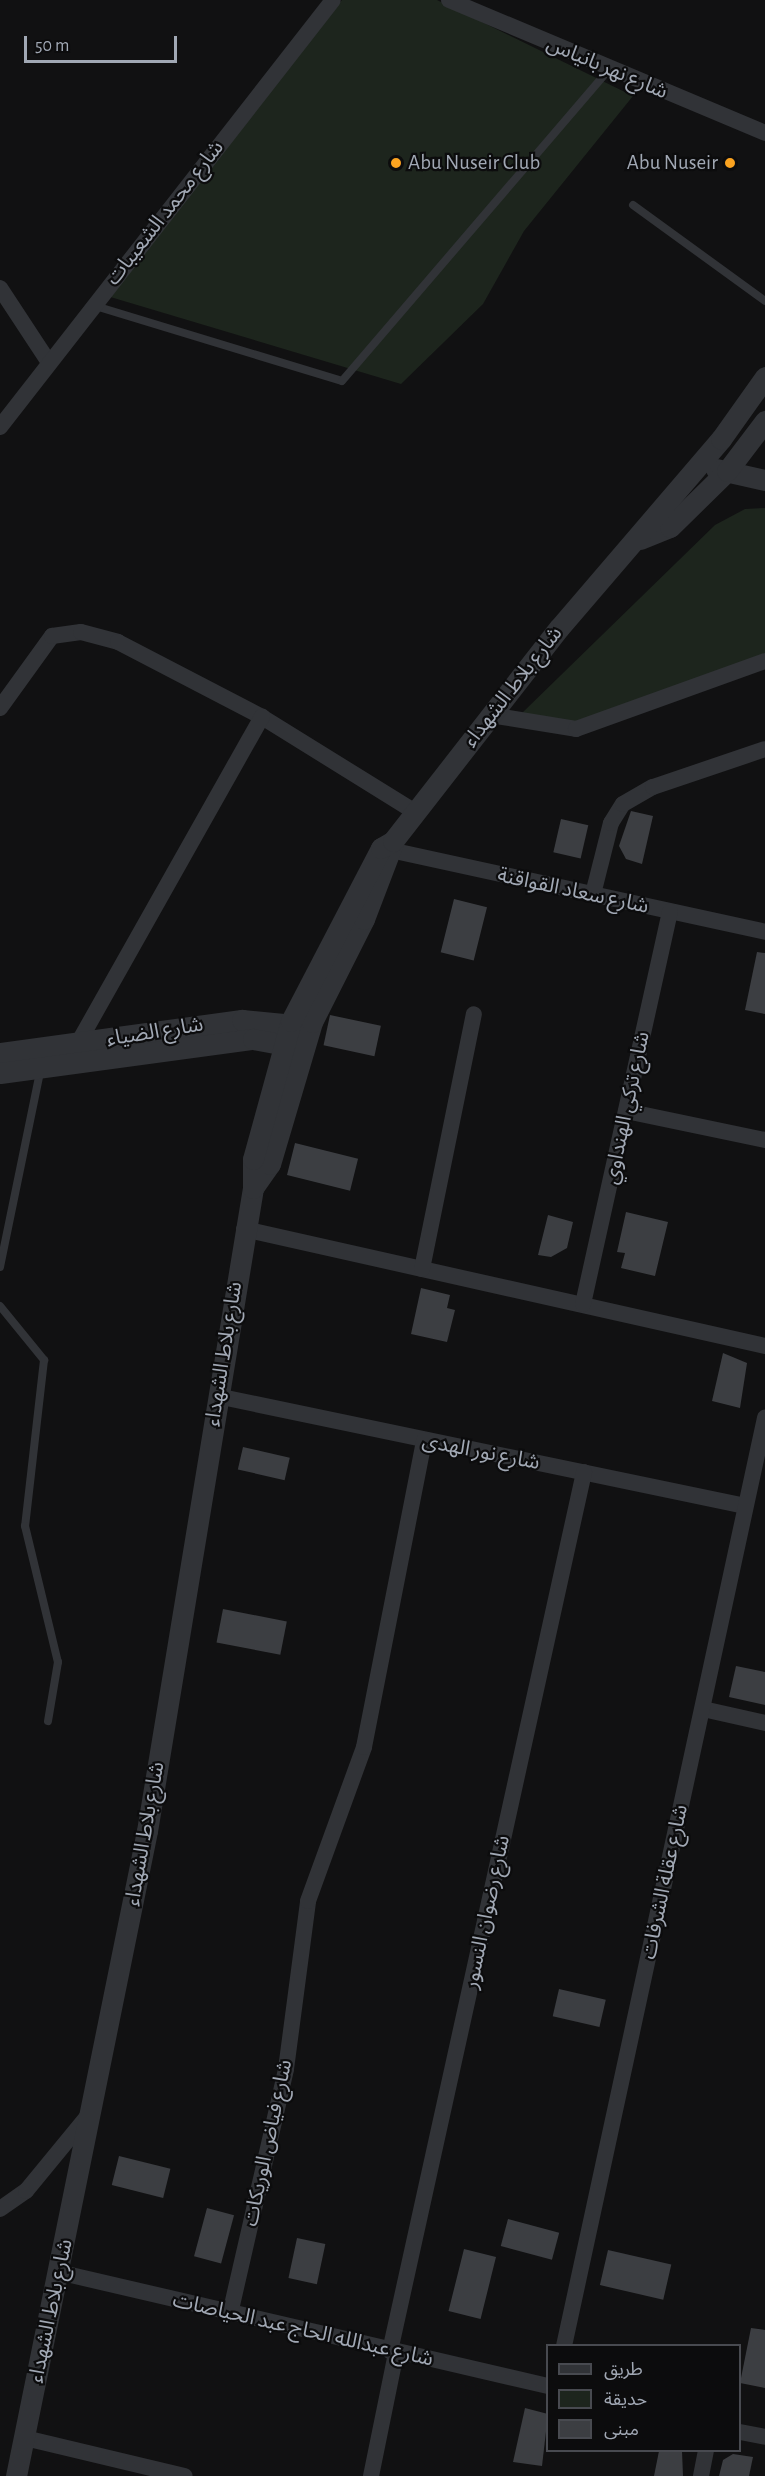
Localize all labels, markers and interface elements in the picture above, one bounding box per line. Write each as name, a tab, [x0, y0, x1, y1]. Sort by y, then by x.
scale bar	[27, 24, 180, 62]
street label: شارع نهر بانياس	[543, 31, 671, 105]
text: 50 m	[35, 37, 69, 55]
street label: شارع محمد الشعيبات	[101, 136, 229, 290]
place label: Abu Nuseir Club	[408, 150, 540, 176]
place label: Abu Nuseir	[627, 150, 718, 176]
marker: Abu Nuseir Club	[389, 156, 403, 170]
marker: Abu Nuseir	[723, 156, 737, 170]
street label: شارع بلاط الشهداء	[458, 622, 568, 752]
street label: شارع سعاد القواقنة	[495, 863, 651, 919]
street label: شارع الضياء	[105, 1012, 205, 1052]
street label: شارع تركي الهنداوي	[599, 1029, 655, 1187]
street label: شارع بلاط الشهداء	[200, 1280, 248, 1428]
street label: شارع نور الهدى	[420, 1428, 542, 1476]
street label: شارع بلاط الشهداء	[120, 1760, 170, 1908]
street label: شارع عقلة الشرفات	[636, 1802, 694, 1962]
street label: شارع رضوان النسور	[458, 1833, 516, 1991]
street label: شارع فياض الوريكات	[238, 2057, 298, 2229]
street label: شارع بلاط الشهداء	[23, 2237, 79, 2385]
street label: شارع عبدالله الحاج عبد الحياصات	[170, 2288, 436, 2372]
legend	[546, 2344, 741, 2452]
text: طريق	[604, 2361, 643, 2379]
text: حديقة	[604, 2391, 647, 2409]
text: مبنى	[604, 2421, 639, 2439]

